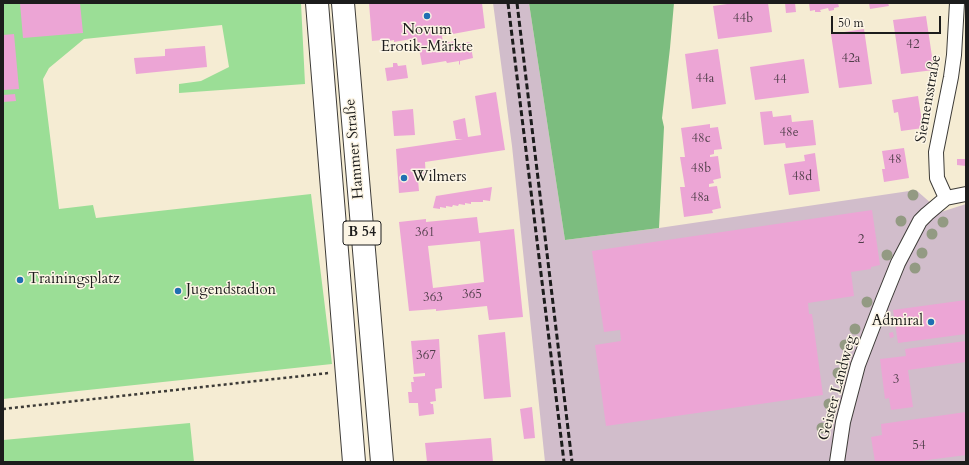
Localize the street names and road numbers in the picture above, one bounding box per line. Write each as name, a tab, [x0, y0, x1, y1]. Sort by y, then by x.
street label: Siemensstraße	[912, 54, 946, 144]
street label: Hammer Straße	[342, 98, 368, 200]
road number: B 54	[343, 221, 381, 245]
street label: Geister Landweg	[815, 333, 861, 443]

